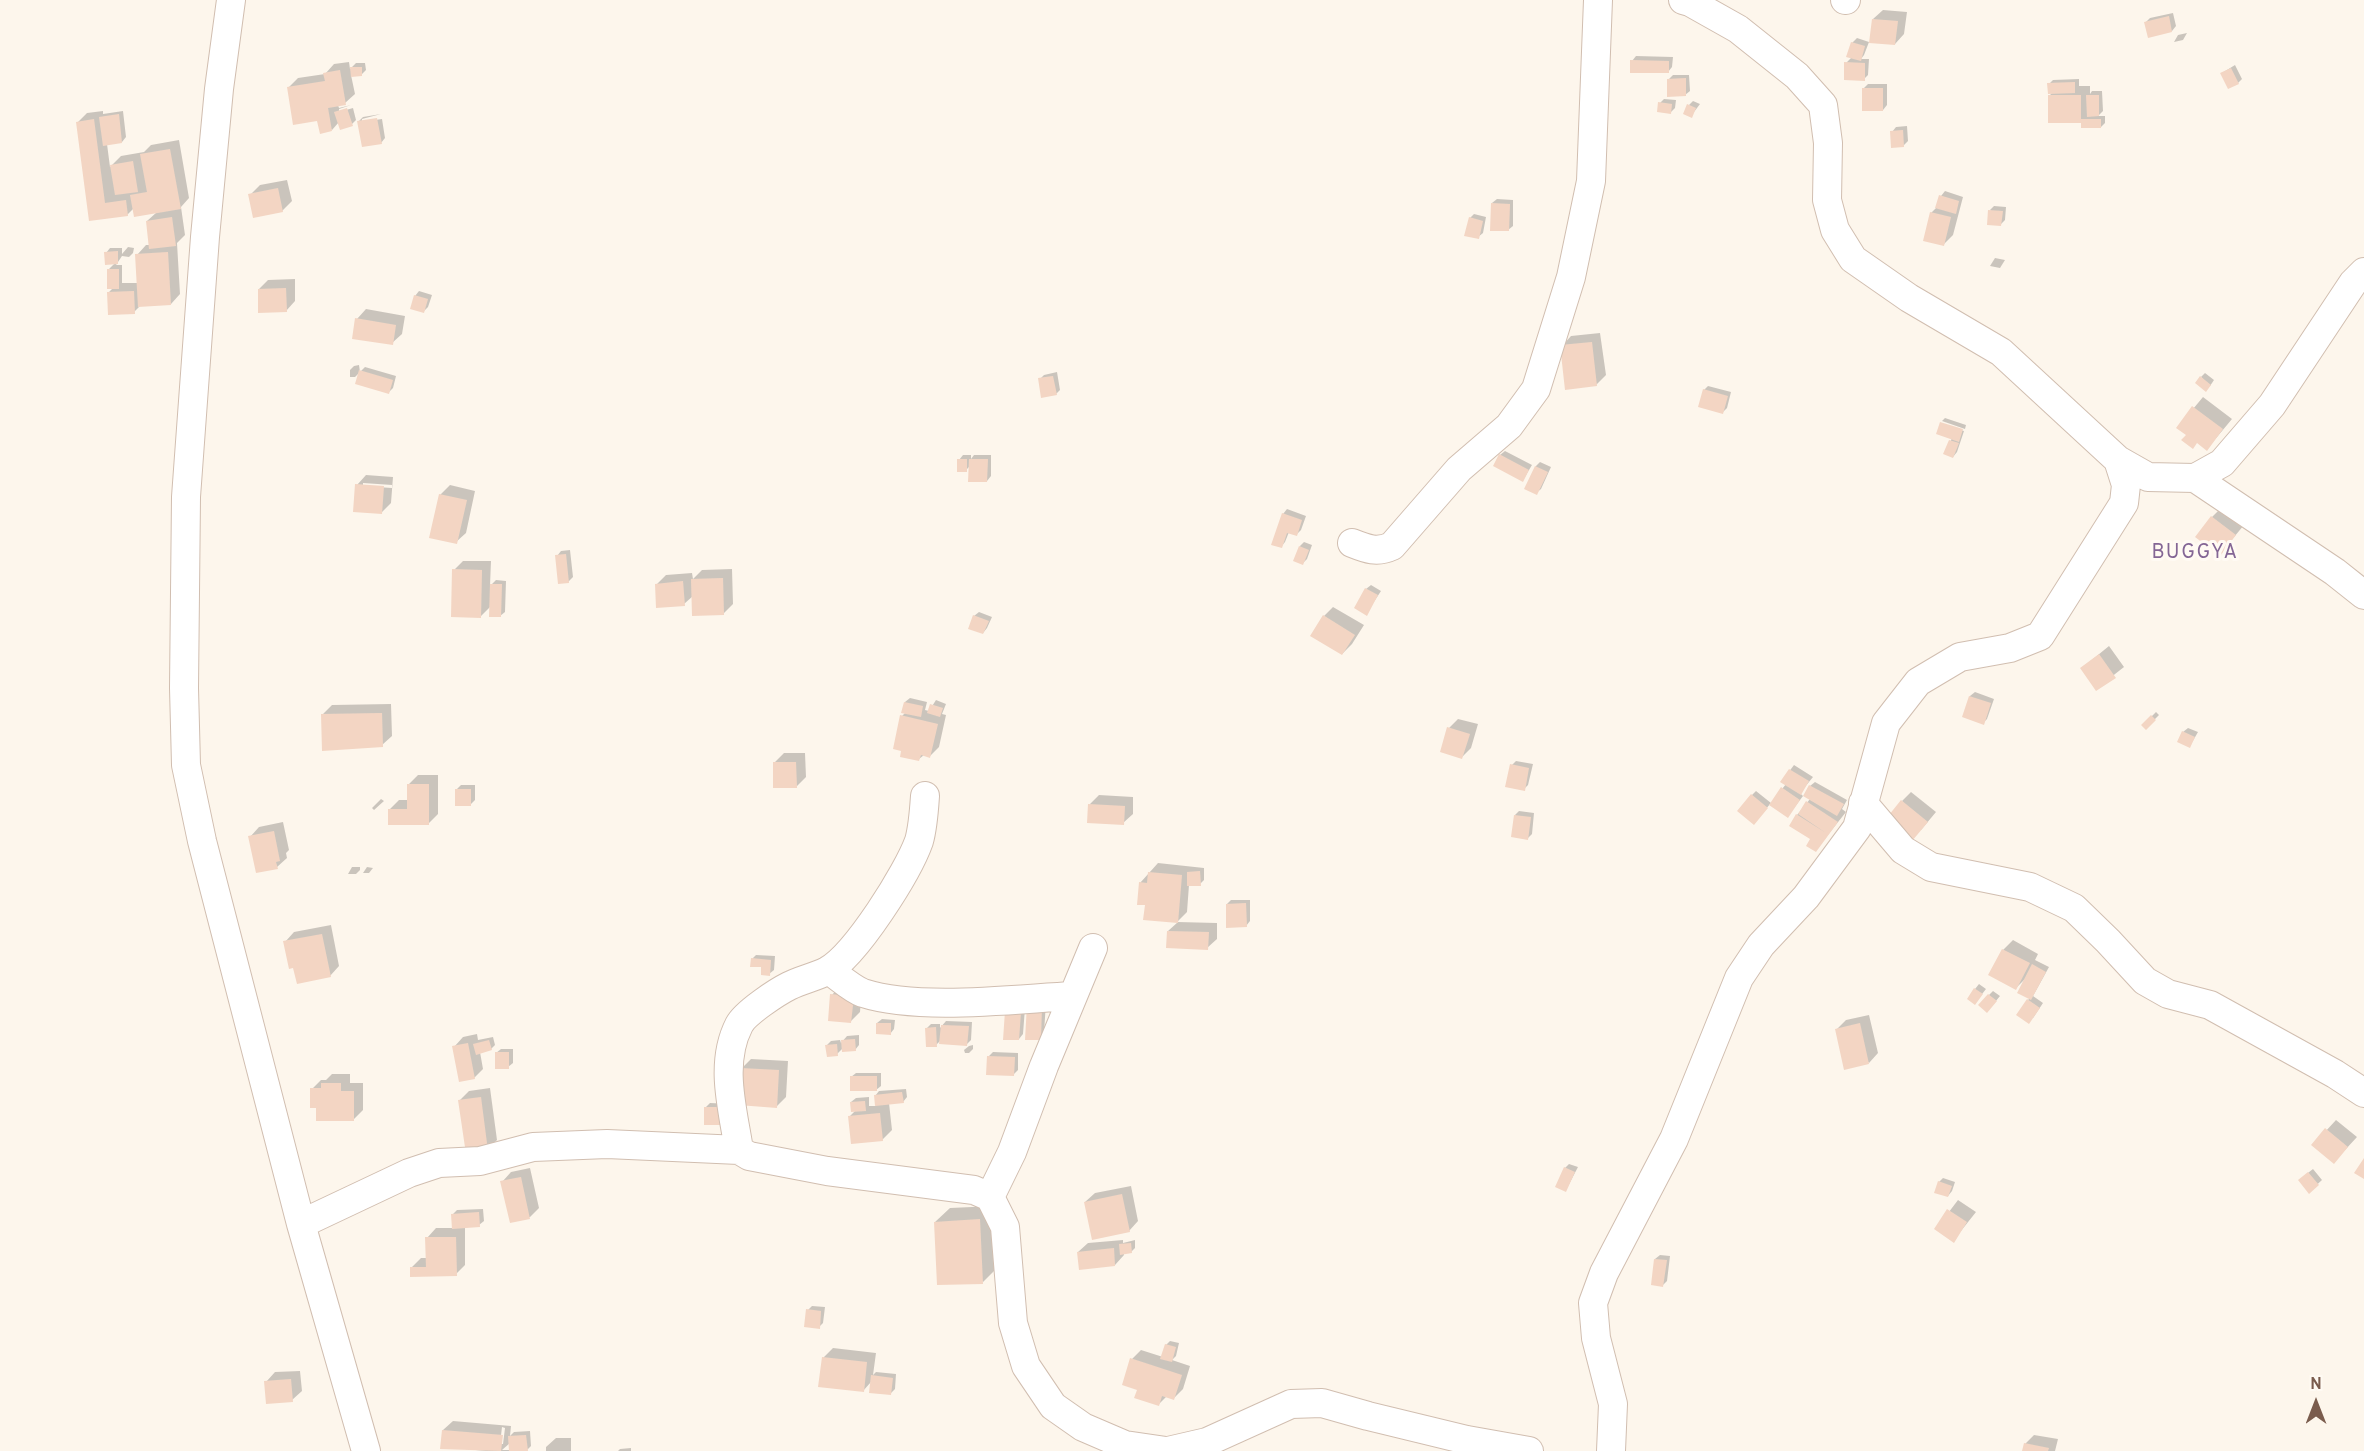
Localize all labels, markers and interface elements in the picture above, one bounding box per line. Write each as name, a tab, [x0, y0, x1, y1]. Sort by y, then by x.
district label: BUGGYA	[2151, 542, 2239, 566]
north arrow	[2286, 1373, 2346, 1433]
text: N	[2310, 1375, 2322, 1395]

